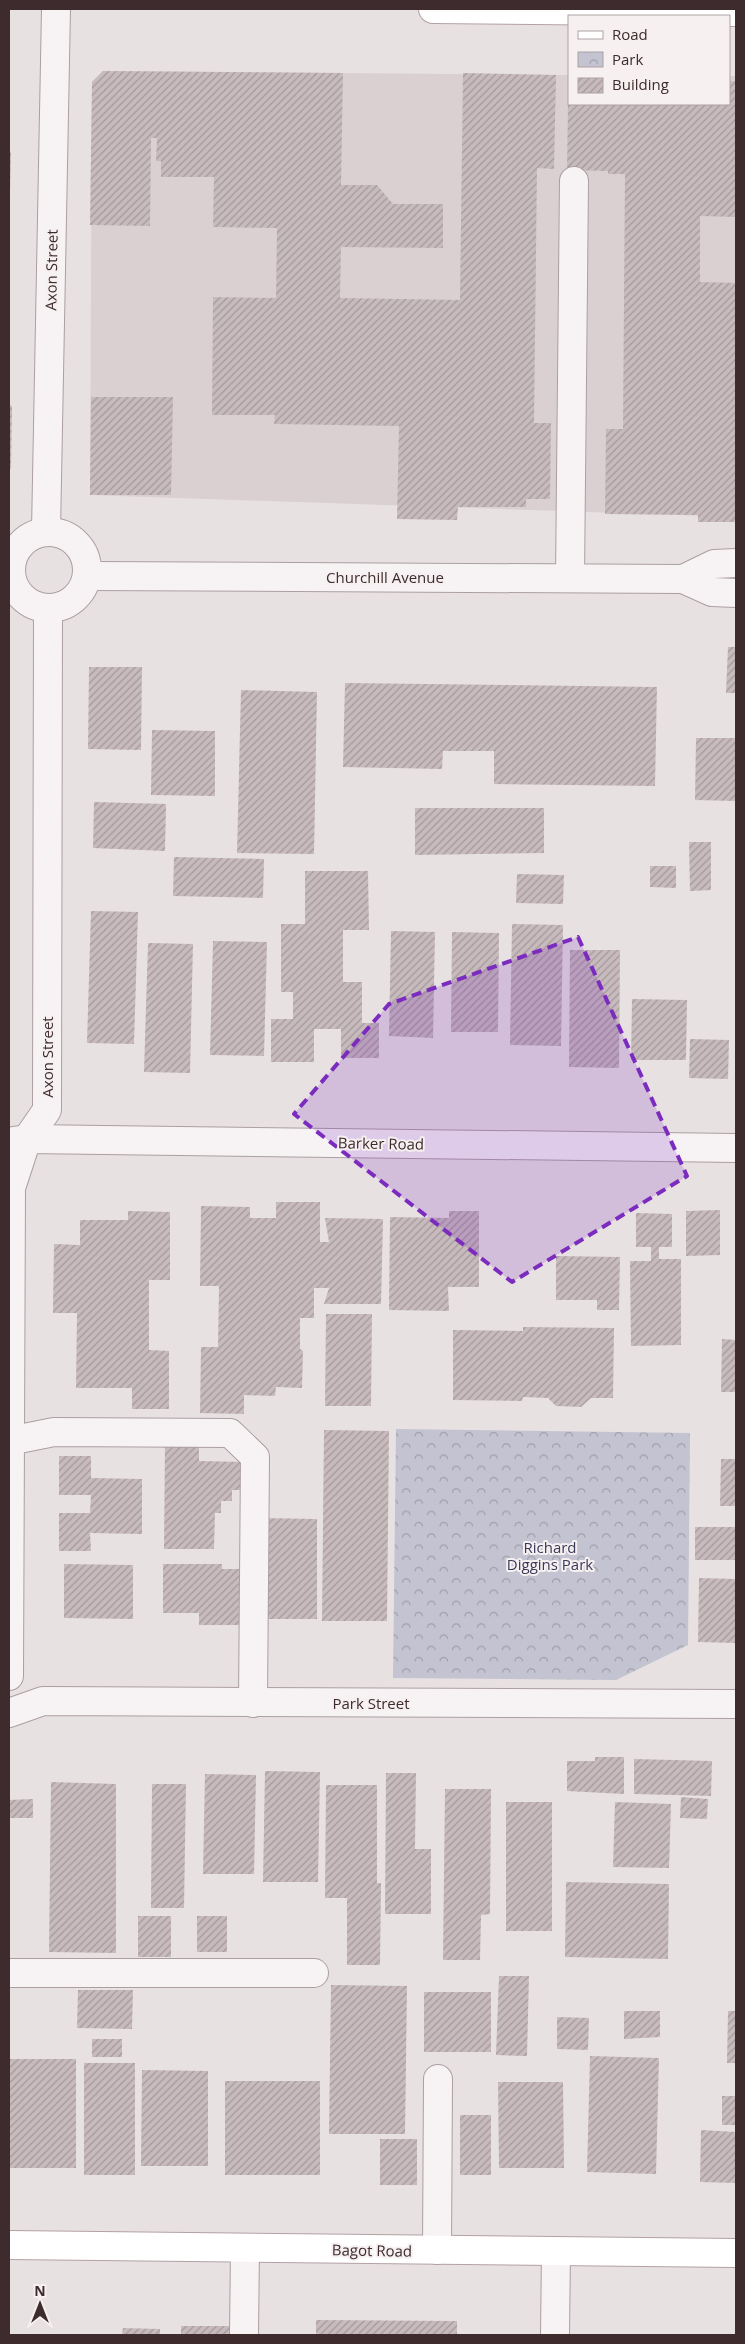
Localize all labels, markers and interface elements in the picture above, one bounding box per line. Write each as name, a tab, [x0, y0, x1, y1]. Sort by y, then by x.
legend	[568, 15, 730, 105]
text: Road	[612, 24, 648, 44]
text: Park	[612, 49, 643, 69]
text: Building	[612, 74, 669, 94]
street label: Axon Street	[40, 229, 62, 311]
street label: Churchill Avenue	[326, 567, 444, 587]
street label: Axon Street	[37, 1016, 57, 1098]
street label: Barker Road	[338, 1132, 424, 1154]
park label: Richard Diggins Park	[507, 1537, 593, 1574]
street label: Park Street	[332, 1693, 410, 1713]
street label: Bagot Road	[332, 2239, 412, 2261]
north arrow	[15, 2279, 65, 2329]
text: N	[34, 2281, 46, 2300]

